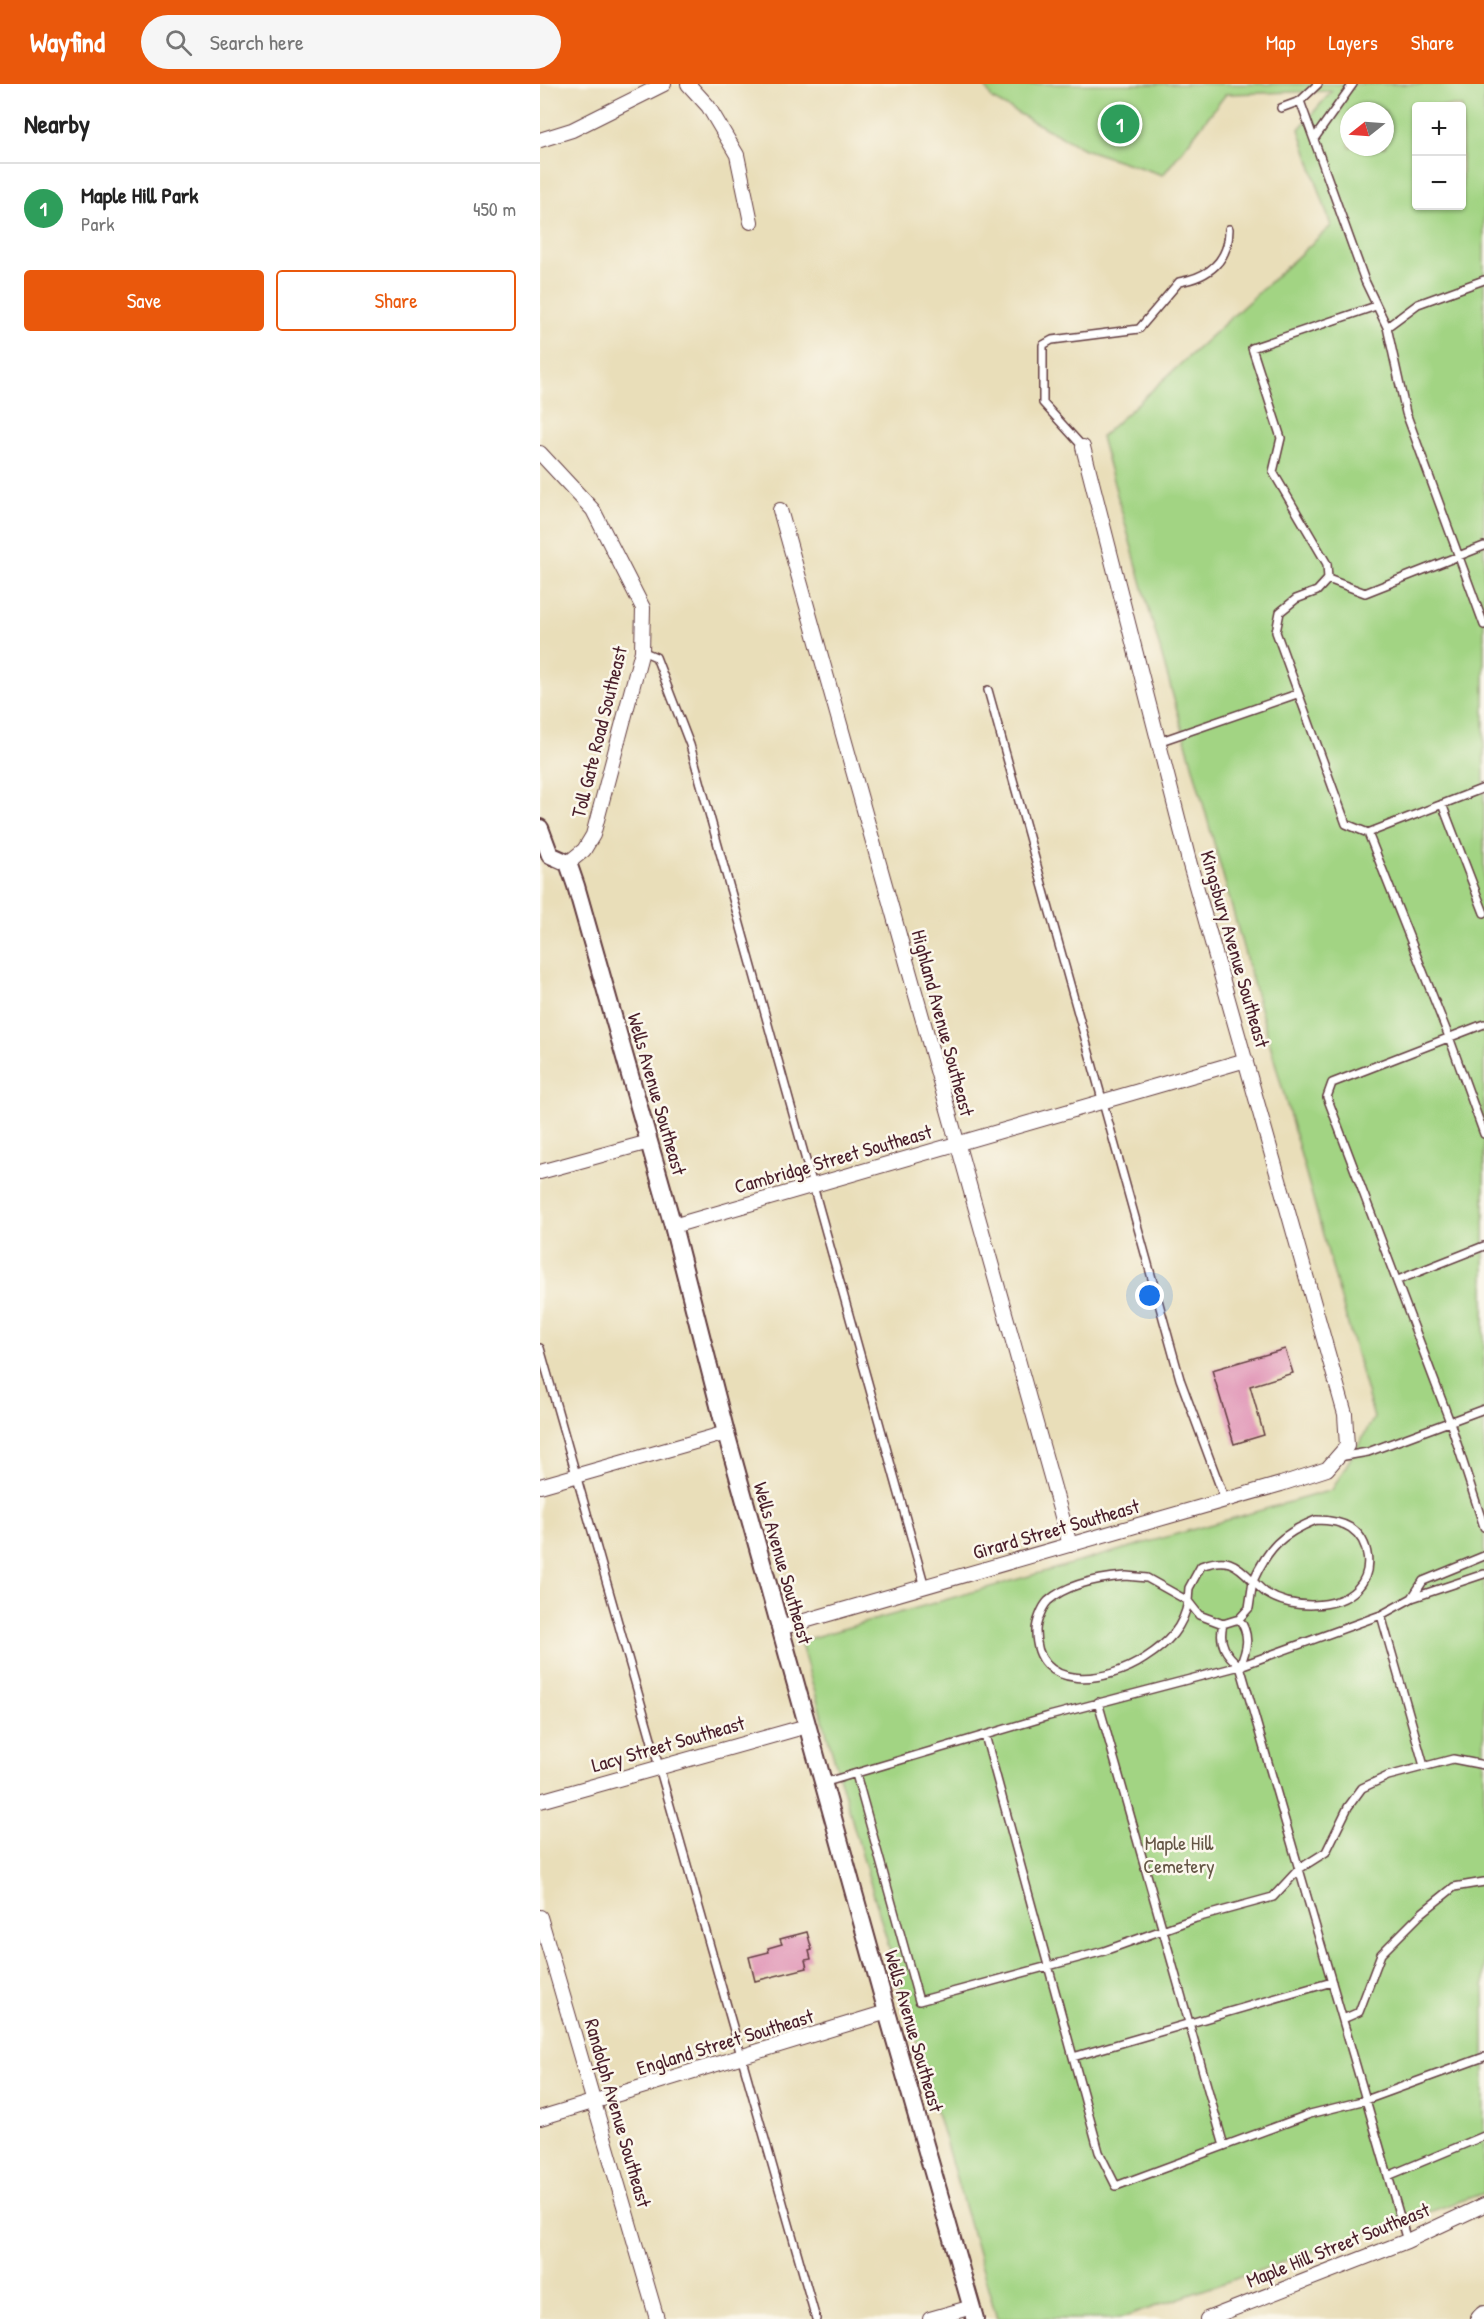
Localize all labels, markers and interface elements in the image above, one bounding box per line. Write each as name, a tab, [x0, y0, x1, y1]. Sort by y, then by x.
search box	[141, 15, 561, 69]
text: Wayfind	[30, 23, 105, 61]
icon: search	[162, 26, 195, 59]
text: Search here	[210, 27, 304, 57]
text: Map	[1266, 28, 1295, 57]
text: Layers	[1328, 28, 1378, 57]
text: Share	[1411, 28, 1454, 57]
pin: 1	[1100, 102, 1140, 147]
north arrow	[1340, 102, 1394, 156]
map controls	[1412, 102, 1466, 210]
button: +	[1412, 102, 1466, 156]
text: Nearby	[24, 106, 90, 141]
button: −	[1412, 156, 1466, 210]
text: Maple Hill Park	[81, 180, 198, 210]
text: 1	[40, 195, 47, 222]
text: 450 m	[473, 195, 516, 222]
text: Park	[81, 210, 114, 237]
button: Save	[24, 270, 264, 331]
button: Share	[276, 270, 516, 331]
street label: Toll Gate Road Southeast	[564, 642, 633, 820]
street label: Kingsbury Avenue Southeast	[1194, 847, 1277, 1052]
street label: Highland Avenue Southeast	[906, 927, 982, 1120]
street label: Wells Avenue Southeast	[621, 1010, 694, 1179]
street label: Cambridge Street Southeast	[731, 1117, 936, 1200]
your location	[1135, 1281, 1164, 1310]
street label: Wells Avenue Southeast	[747, 1479, 820, 1648]
street label: Girard Street Southeast	[970, 1492, 1143, 1565]
street label: Lacy Street Southeast	[588, 1708, 749, 1778]
park label: Maple Hill Cemetery	[1143, 1829, 1215, 1879]
street label: Wells Avenue Southeast	[878, 1947, 951, 2116]
street label: England Street Southeast	[633, 2001, 818, 2081]
street label: Randolph Avenue Southeast	[579, 2015, 659, 2211]
street label: Maple Hill Street Southeast	[1242, 2195, 1434, 2294]

